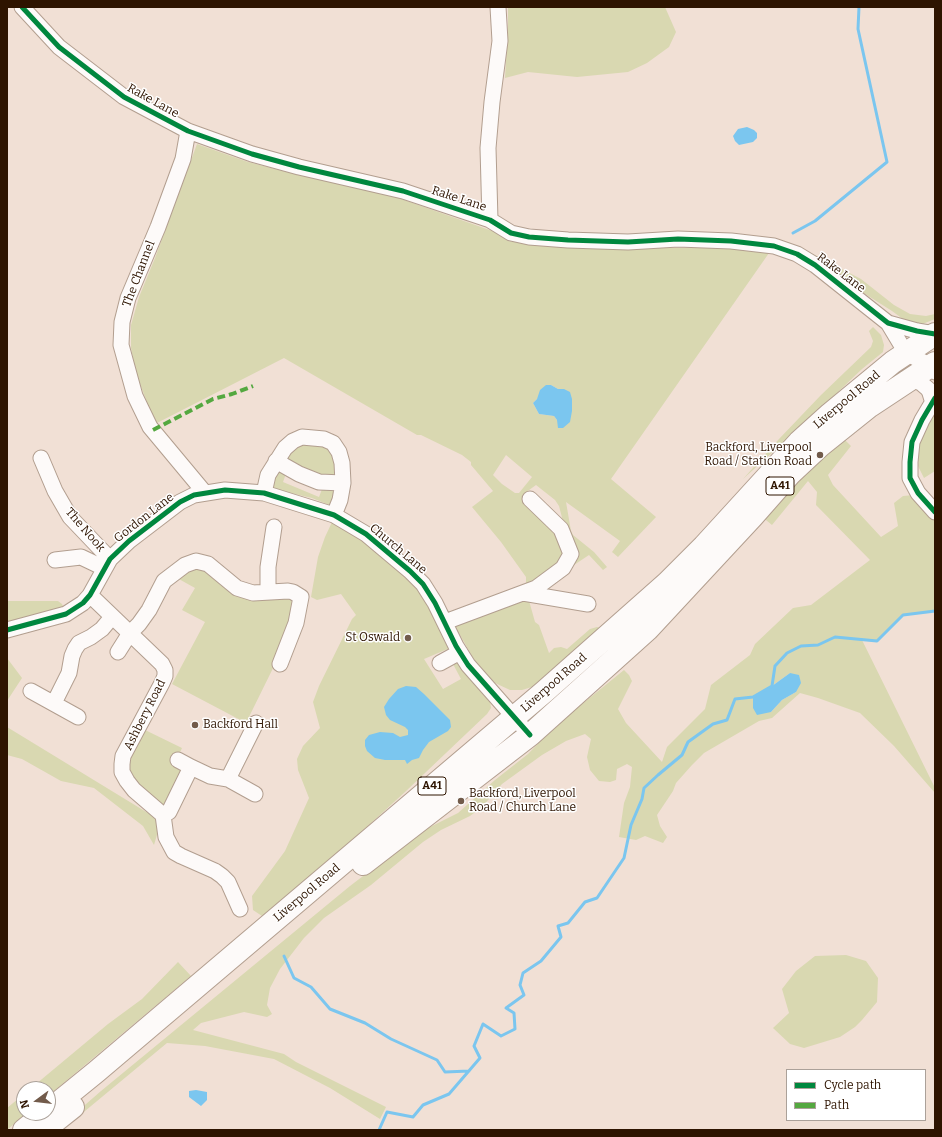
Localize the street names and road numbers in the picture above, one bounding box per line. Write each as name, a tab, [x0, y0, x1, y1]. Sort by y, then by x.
street label: Rake Lane	[125, 81, 181, 121]
street label: Rake Lane	[430, 183, 488, 215]
street label: The Channel	[120, 239, 158, 309]
street label: Rake Lane	[814, 250, 868, 296]
street label: Liverpool Road	[811, 368, 883, 432]
road number: A41	[766, 477, 794, 495]
street label: Gordon Lane	[111, 490, 177, 546]
street label: The Nook	[62, 505, 108, 555]
street label: Church Lane	[366, 521, 430, 577]
street label: Liverpool Road	[518, 650, 590, 716]
street label: Ashbery Road	[121, 677, 169, 753]
road number: A41	[418, 777, 446, 795]
street label: Liverpool Road	[271, 861, 343, 925]

